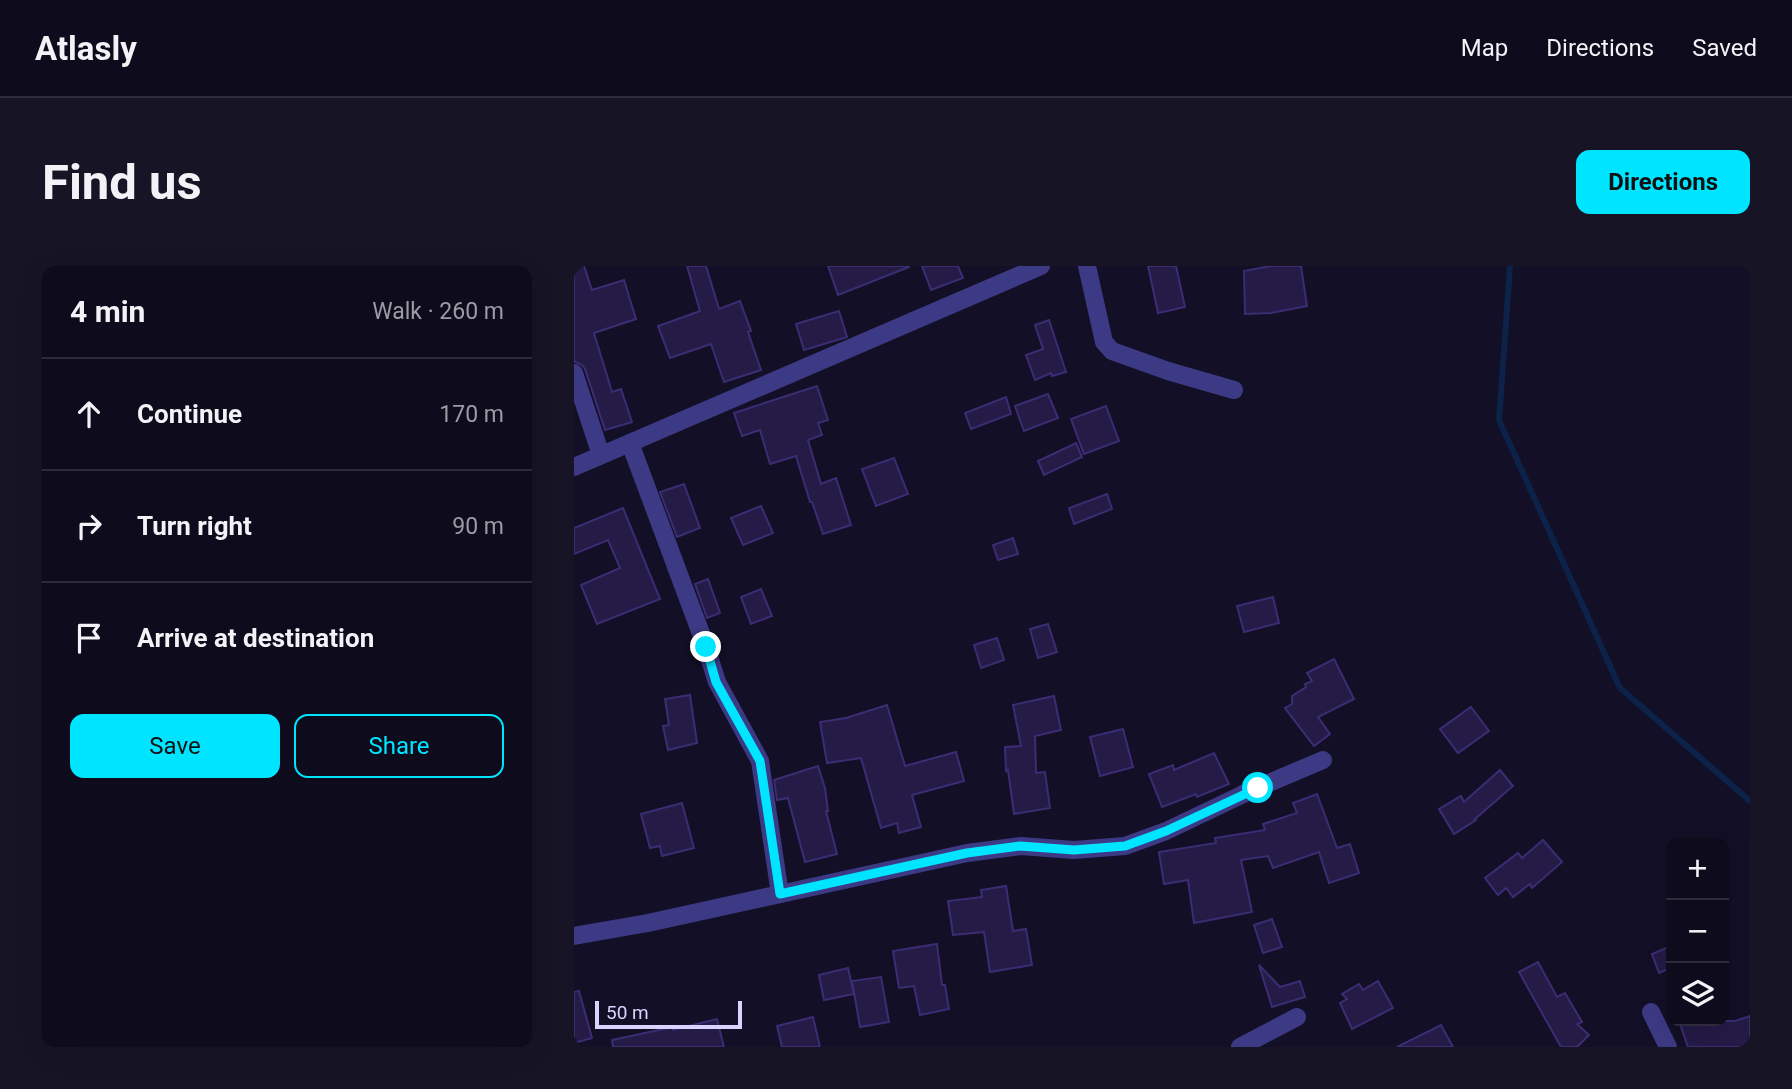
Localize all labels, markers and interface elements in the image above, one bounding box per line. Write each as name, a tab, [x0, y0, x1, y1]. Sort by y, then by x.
text: Atlasly	[35, 29, 137, 68]
text: Map	[1461, 34, 1508, 62]
text: Directions	[1546, 34, 1654, 62]
text: Saved	[1692, 34, 1757, 62]
button: Directions	[1576, 150, 1750, 214]
text: Find us	[42, 154, 202, 211]
text: 4 min	[70, 294, 145, 329]
text: Walk · 260 m	[372, 298, 504, 325]
icon: ahead	[70, 395, 108, 433]
text: Continue	[137, 399, 242, 429]
text: 170 m	[439, 401, 504, 428]
icon: right	[70, 507, 108, 545]
text: Turn right	[137, 511, 252, 541]
text: 90 m	[452, 513, 504, 540]
icon: arrive	[70, 619, 108, 657]
text: Arrive at destination	[137, 623, 374, 653]
route end	[690, 631, 721, 662]
button: Save	[70, 714, 280, 778]
button: Share	[294, 714, 504, 778]
route start	[1242, 772, 1273, 803]
map controls	[1666, 837, 1729, 1026]
button: +	[1666, 837, 1729, 900]
button: −	[1666, 900, 1729, 963]
button: layers	[1666, 963, 1729, 1026]
scale bar	[595, 998, 742, 1030]
text: 50 m	[606, 1001, 649, 1024]

